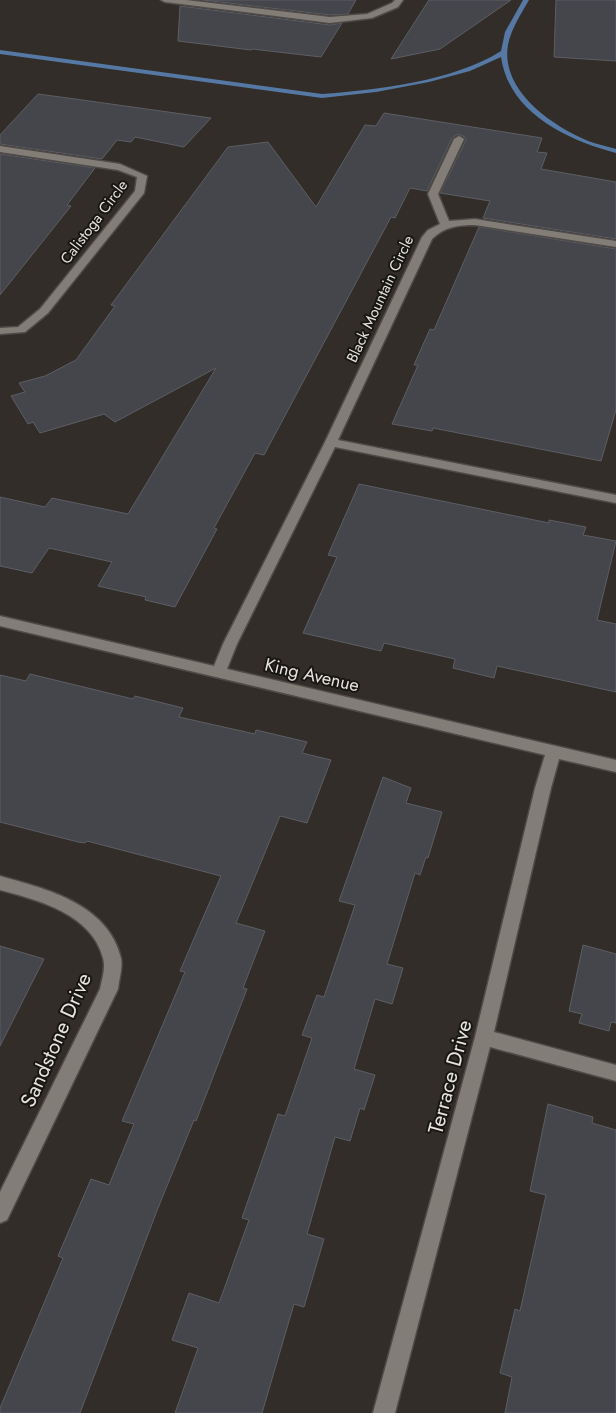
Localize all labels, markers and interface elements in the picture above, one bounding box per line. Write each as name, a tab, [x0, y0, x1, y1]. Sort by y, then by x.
street label: Calistoga Circle	[55, 175, 133, 269]
street label: Black Mountain Circle	[341, 232, 419, 366]
street label: King Avenue	[262, 652, 362, 698]
street label: Sandstone Drive	[13, 968, 99, 1112]
street label: Terrace Drive	[420, 1017, 480, 1137]

